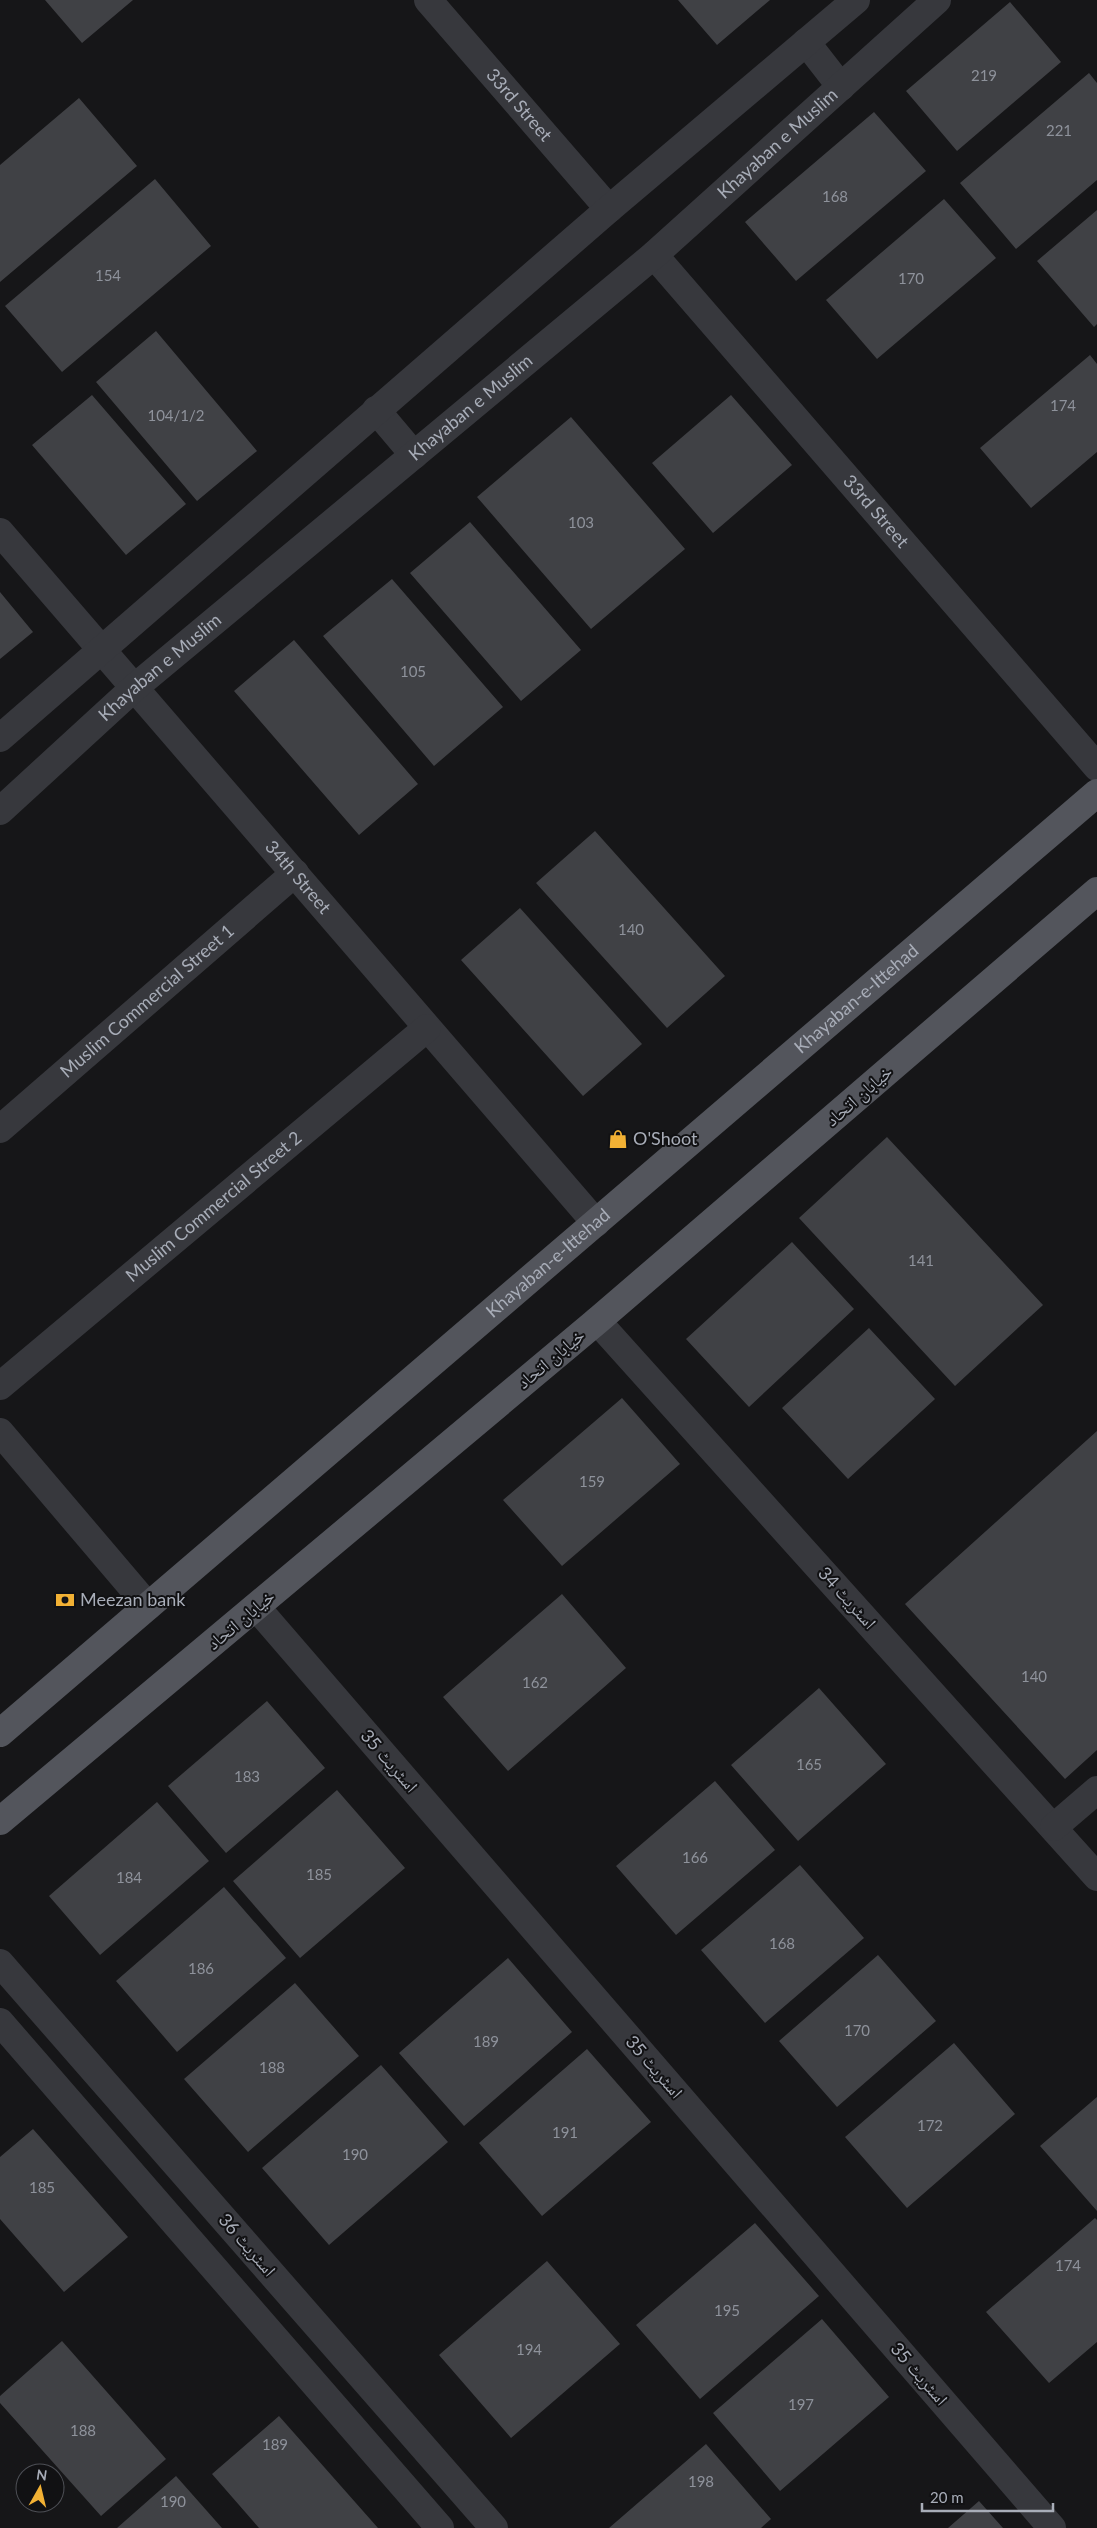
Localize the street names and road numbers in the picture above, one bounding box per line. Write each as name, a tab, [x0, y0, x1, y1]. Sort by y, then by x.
street label: 33rd Street	[482, 63, 558, 146]
street label: Khayaban e Muslim	[712, 83, 842, 203]
street label: Khayaban e Muslim	[404, 349, 536, 465]
street label: 33rd Street	[839, 470, 914, 552]
street label: Khayaban e Muslim	[93, 608, 225, 725]
street label: 34th Street	[261, 836, 336, 918]
street label: Muslim Commercial Street 1	[55, 919, 238, 1082]
street label: Khayaban-e-Ittehad	[789, 939, 922, 1058]
street label: خیابان اتحاد	[820, 1060, 897, 1131]
street label: Muslim Commercial Street 2	[121, 1126, 306, 1286]
street label: Khayaban-e-Ittehad	[481, 1203, 614, 1322]
street label: خیابان اتحاد	[512, 1324, 589, 1394]
street label: اسٹریٹ 34	[814, 1562, 881, 1633]
street label: خیابان اتحاد	[202, 1585, 279, 1655]
street label: اسٹریٹ 35	[356, 1724, 423, 1797]
street label: اسٹریٹ 35	[621, 2030, 688, 2103]
street label: اسٹریٹ 36	[214, 2208, 281, 2281]
street label: اسٹریٹ 35	[886, 2337, 953, 2410]

